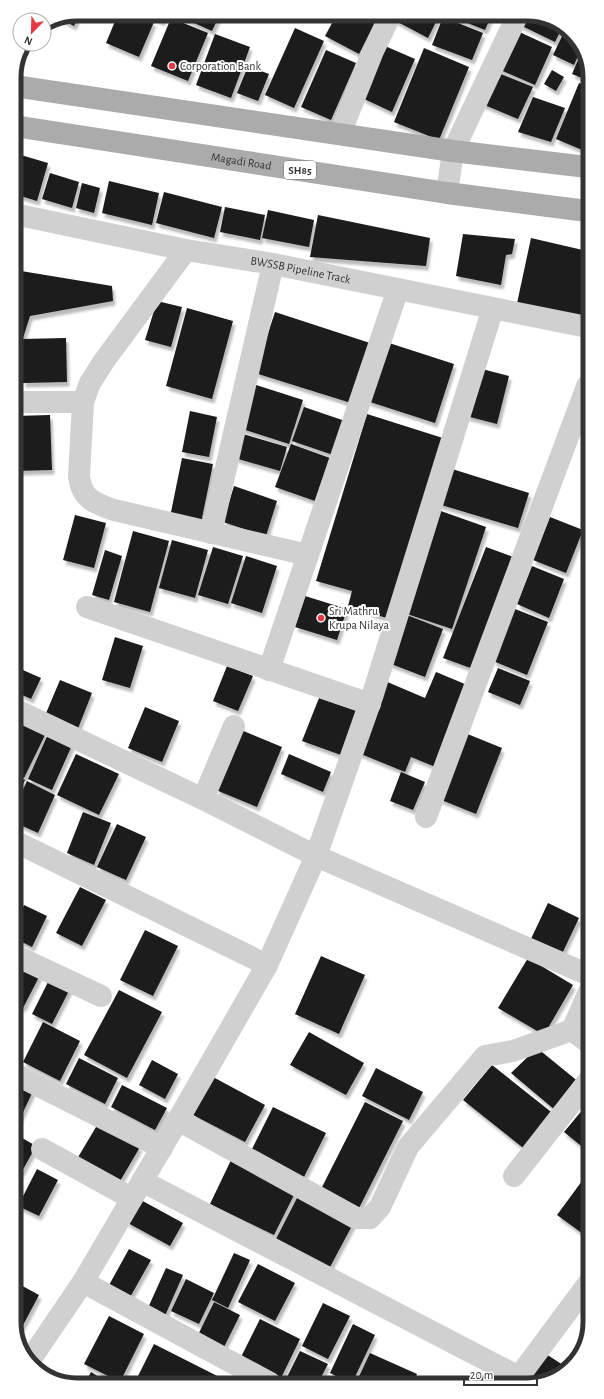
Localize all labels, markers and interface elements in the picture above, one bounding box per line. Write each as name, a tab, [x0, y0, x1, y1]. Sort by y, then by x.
north arrow	[12, 12, 52, 52]
text: N	[23, 34, 34, 47]
place label: Corporation Bank	[180, 60, 262, 72]
marker: Corporation Bank	[167, 61, 177, 71]
street label: Magadi Road	[210, 151, 272, 172]
road number: SH85	[284, 161, 316, 179]
street label: BWSSB Pipeline Track	[250, 254, 352, 286]
place label: Sri Mathru Krupa Nilaya	[329, 605, 389, 632]
marker: Sri Mathru Krupa Nilaya	[316, 613, 326, 623]
scale bar	[464, 1361, 537, 1387]
text: 20 m	[470, 1369, 493, 1381]

